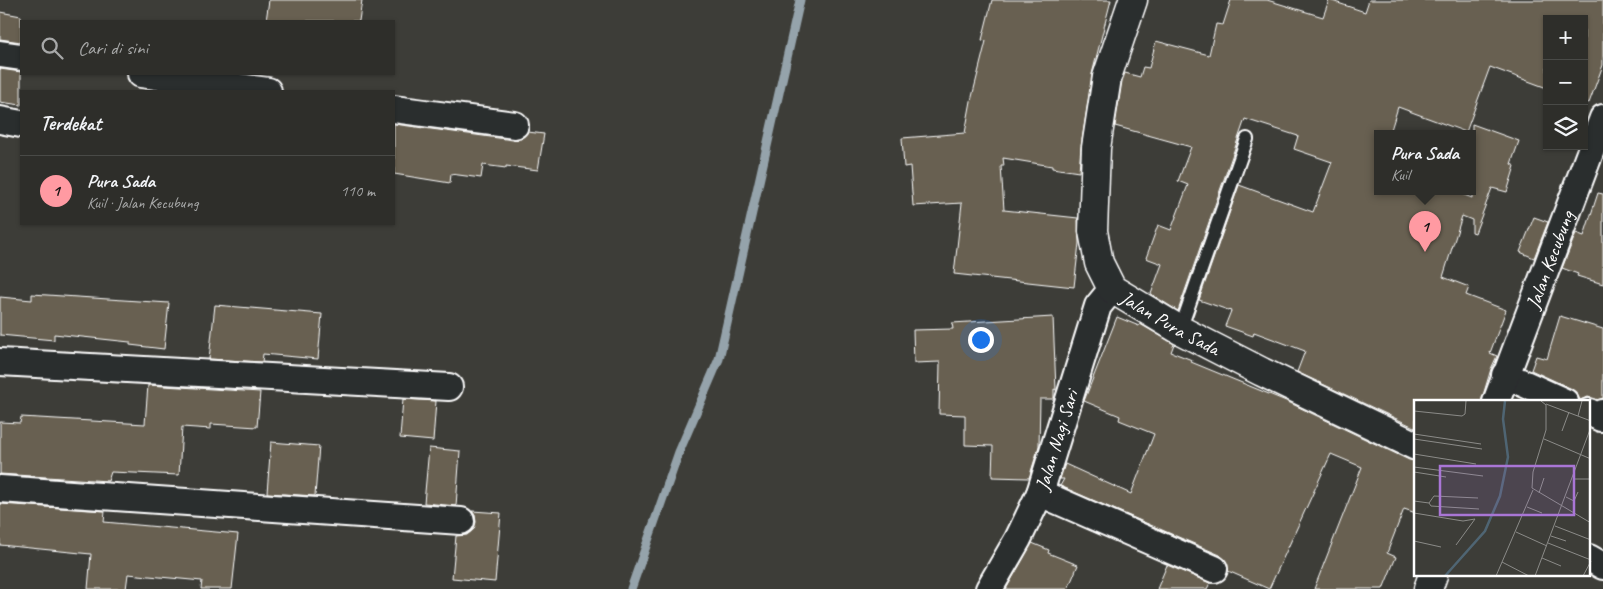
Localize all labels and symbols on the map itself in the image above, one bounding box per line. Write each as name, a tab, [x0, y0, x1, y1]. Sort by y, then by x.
street label: Jalan Kecubung	[1519, 206, 1580, 313]
pin: 1	[1409, 211, 1441, 252]
street label: Jalan Pura Sada	[1115, 284, 1226, 362]
your location	[968, 327, 994, 353]
street label: Jalan Nagi Sari	[1029, 385, 1084, 494]
inset map	[1414, 400, 1590, 576]

